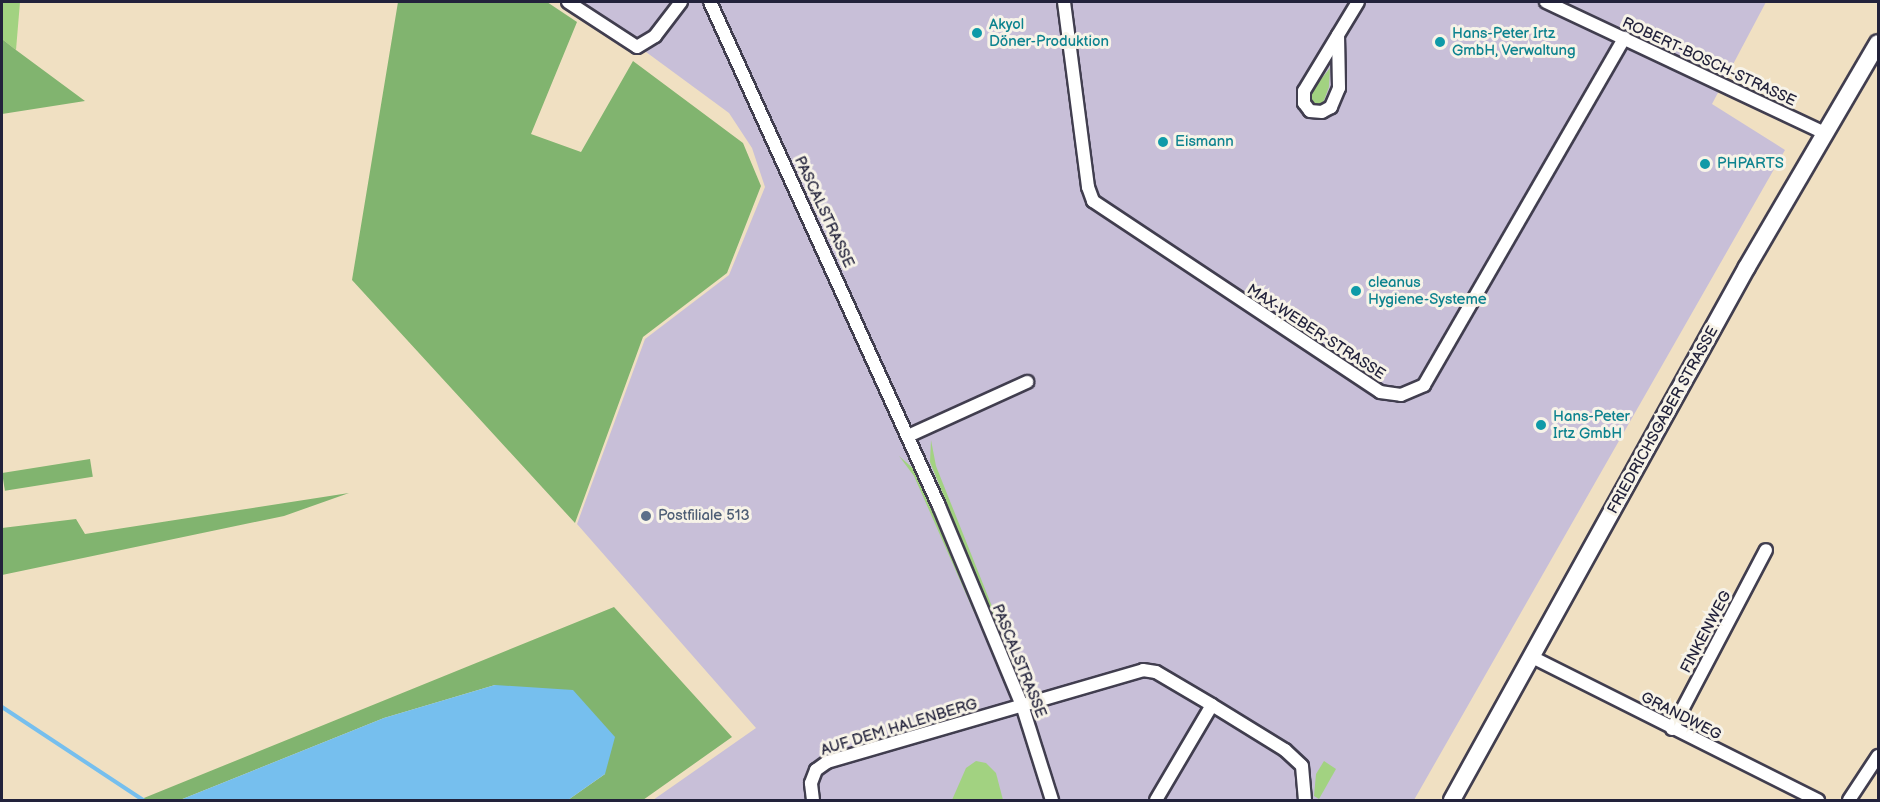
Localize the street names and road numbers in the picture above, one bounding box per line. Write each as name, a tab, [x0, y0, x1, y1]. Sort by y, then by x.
street label: ROBERT-BOSCH-STRASSE	[1619, 14, 1799, 110]
street label: PASCALSTRASSE	[790, 153, 858, 271]
street label: MAX-WEBER-STRASSE	[1244, 281, 1388, 383]
street label: FRIEDRICHSGABER STRASSE	[1604, 323, 1722, 517]
street label: FINKENWEG	[1677, 588, 1735, 676]
street label: PASCALSTRASSE	[988, 602, 1050, 720]
street label: GRANDWEG	[1638, 688, 1724, 744]
street label: AUF DEM HALENBERG	[819, 695, 979, 759]

